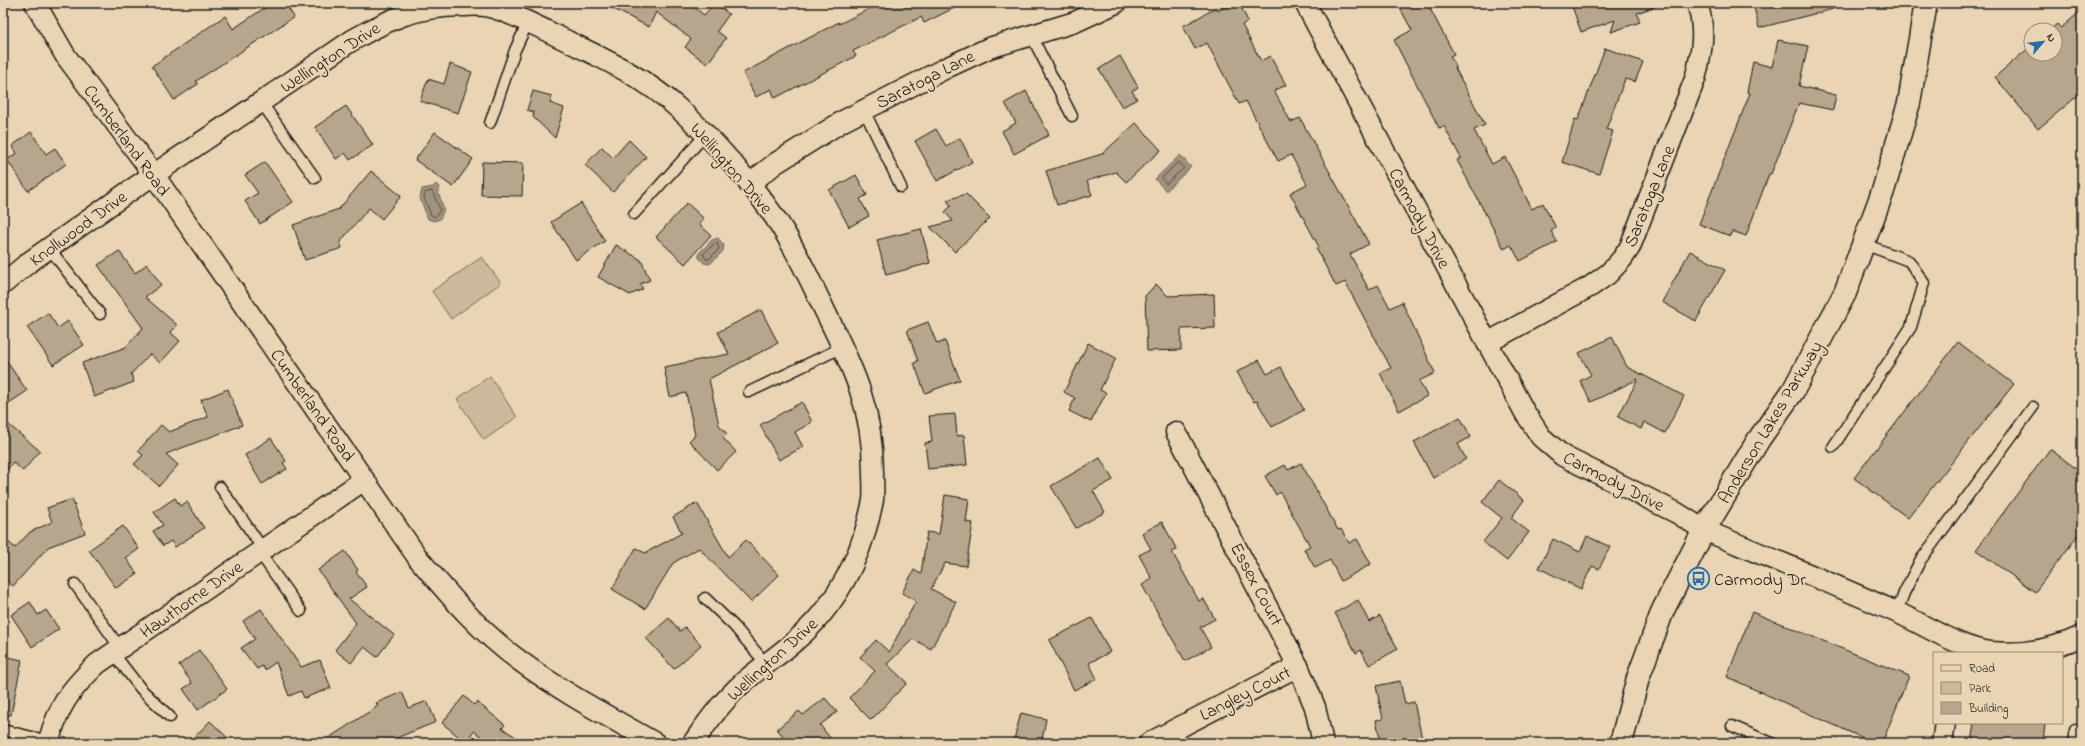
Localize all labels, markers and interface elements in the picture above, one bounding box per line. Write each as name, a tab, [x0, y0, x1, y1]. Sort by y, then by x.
street label: Wellington Drive	[276, 16, 388, 102]
north arrow	[2023, 22, 2063, 62]
text: N	[2042, 31, 2060, 45]
street label: Saratoga Lane	[872, 44, 981, 118]
street label: Cumberland Road	[76, 80, 175, 202]
street label: Wellington Drive	[682, 118, 779, 222]
street label: Saratoga Lane	[1619, 141, 1684, 252]
street label: Carmody Drive	[1381, 164, 1456, 275]
street label: Knollwood Drive	[25, 185, 134, 274]
street label: Anderson Lakes Parkway	[1713, 337, 1831, 509]
street label: Cumberland Road	[263, 344, 360, 468]
street label: Carmody Drive	[1558, 446, 1669, 520]
street label: Essex Court	[1222, 539, 1288, 631]
street label: Hawthorne Drive	[135, 555, 250, 646]
bus stop icon: Carmody Dr	[1686, 566, 1712, 592]
place label: Carmody Dr	[1714, 568, 1806, 594]
street label: Wellington Drive	[722, 612, 826, 709]
legend	[1933, 652, 2063, 724]
text: Road	[1969, 660, 1995, 678]
street label: Langley Court	[1196, 661, 1297, 730]
text: Park	[1969, 680, 1991, 698]
text: Building	[1968, 700, 2008, 719]

